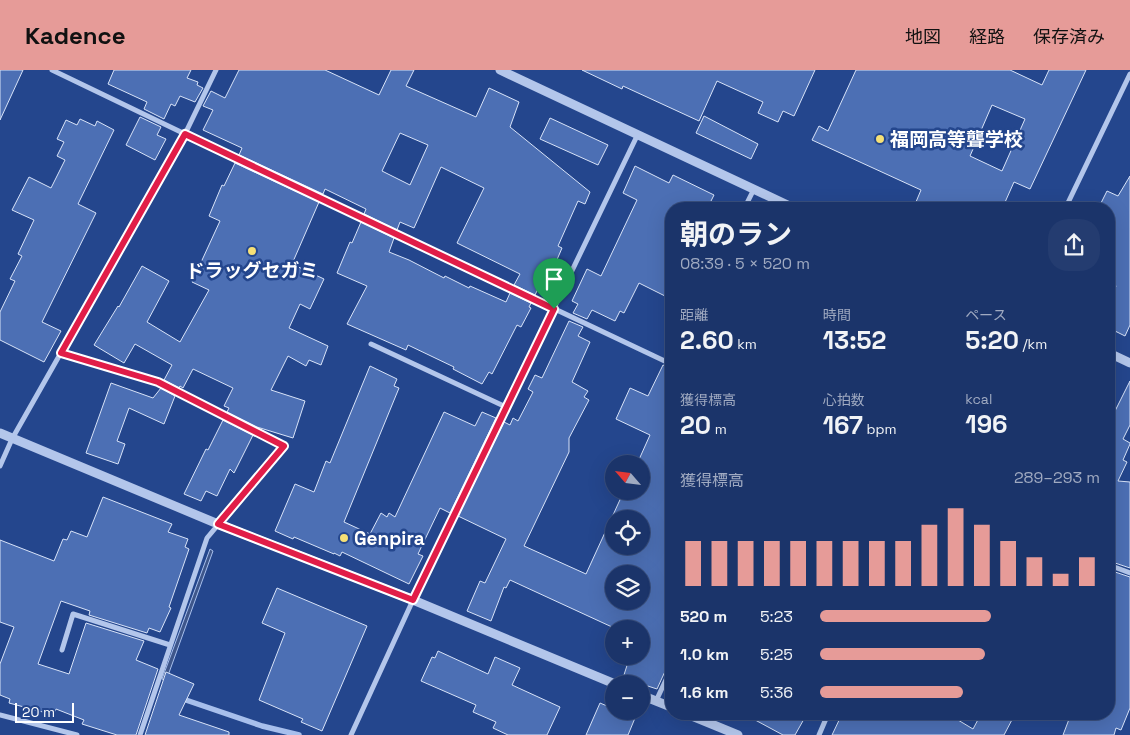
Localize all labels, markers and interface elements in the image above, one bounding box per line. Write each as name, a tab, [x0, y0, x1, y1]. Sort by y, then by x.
text: Kadence	[25, 20, 126, 51]
text: 地図	[905, 25, 941, 48]
text: 経路	[969, 25, 1005, 48]
text: 保存済み	[1033, 25, 1105, 48]
place label: 福岡高等聾学校	[890, 127, 1023, 152]
marker: 福岡高等聾学校	[874, 133, 886, 145]
text: 朝のラン	[680, 216, 792, 252]
button: share	[1048, 219, 1100, 271]
marker: ドラッグセガミ	[246, 245, 258, 257]
text: 08:39 · 5 × 520 m	[680, 253, 810, 274]
place label: ドラッグセガミ	[185, 258, 319, 283]
pin	[533, 258, 575, 309]
icon: arrive	[540, 265, 568, 293]
text: 距離	[680, 306, 708, 324]
text: 時間	[823, 306, 851, 324]
text: ペース	[965, 306, 1007, 324]
text: 2.60	[680, 324, 734, 356]
text: 13:52	[823, 324, 886, 356]
text: 5:20	[965, 324, 1019, 356]
text: km	[734, 335, 757, 353]
text: /km	[1019, 335, 1047, 353]
text: kcal	[965, 390, 992, 408]
text: 獲得標高	[680, 391, 736, 409]
text: 心拍数	[823, 391, 865, 409]
text: 196	[965, 408, 1008, 440]
text: 20	[680, 409, 711, 441]
text: 167	[823, 409, 863, 441]
text: m	[711, 420, 727, 438]
text: bpm	[863, 420, 897, 438]
north arrow	[605, 455, 650, 500]
map controls	[605, 455, 650, 720]
text: 289–293 m	[1014, 467, 1100, 488]
text: 獲得標高	[680, 470, 744, 491]
button: locate	[605, 510, 650, 555]
place label: Genpira	[354, 526, 425, 551]
marker: Genpira	[338, 532, 350, 544]
button: layers	[605, 565, 650, 610]
text: 520 m	[680, 606, 727, 627]
text: 5:23	[760, 606, 793, 627]
button: +	[605, 620, 650, 665]
text: 1.0 km	[680, 644, 729, 665]
text: 5:25	[760, 644, 793, 665]
button: −	[605, 675, 650, 720]
text: 1.6 km	[680, 682, 728, 703]
text: 5:36	[760, 682, 793, 703]
scale bar	[15, 700, 74, 723]
text: 20 m	[22, 703, 55, 721]

